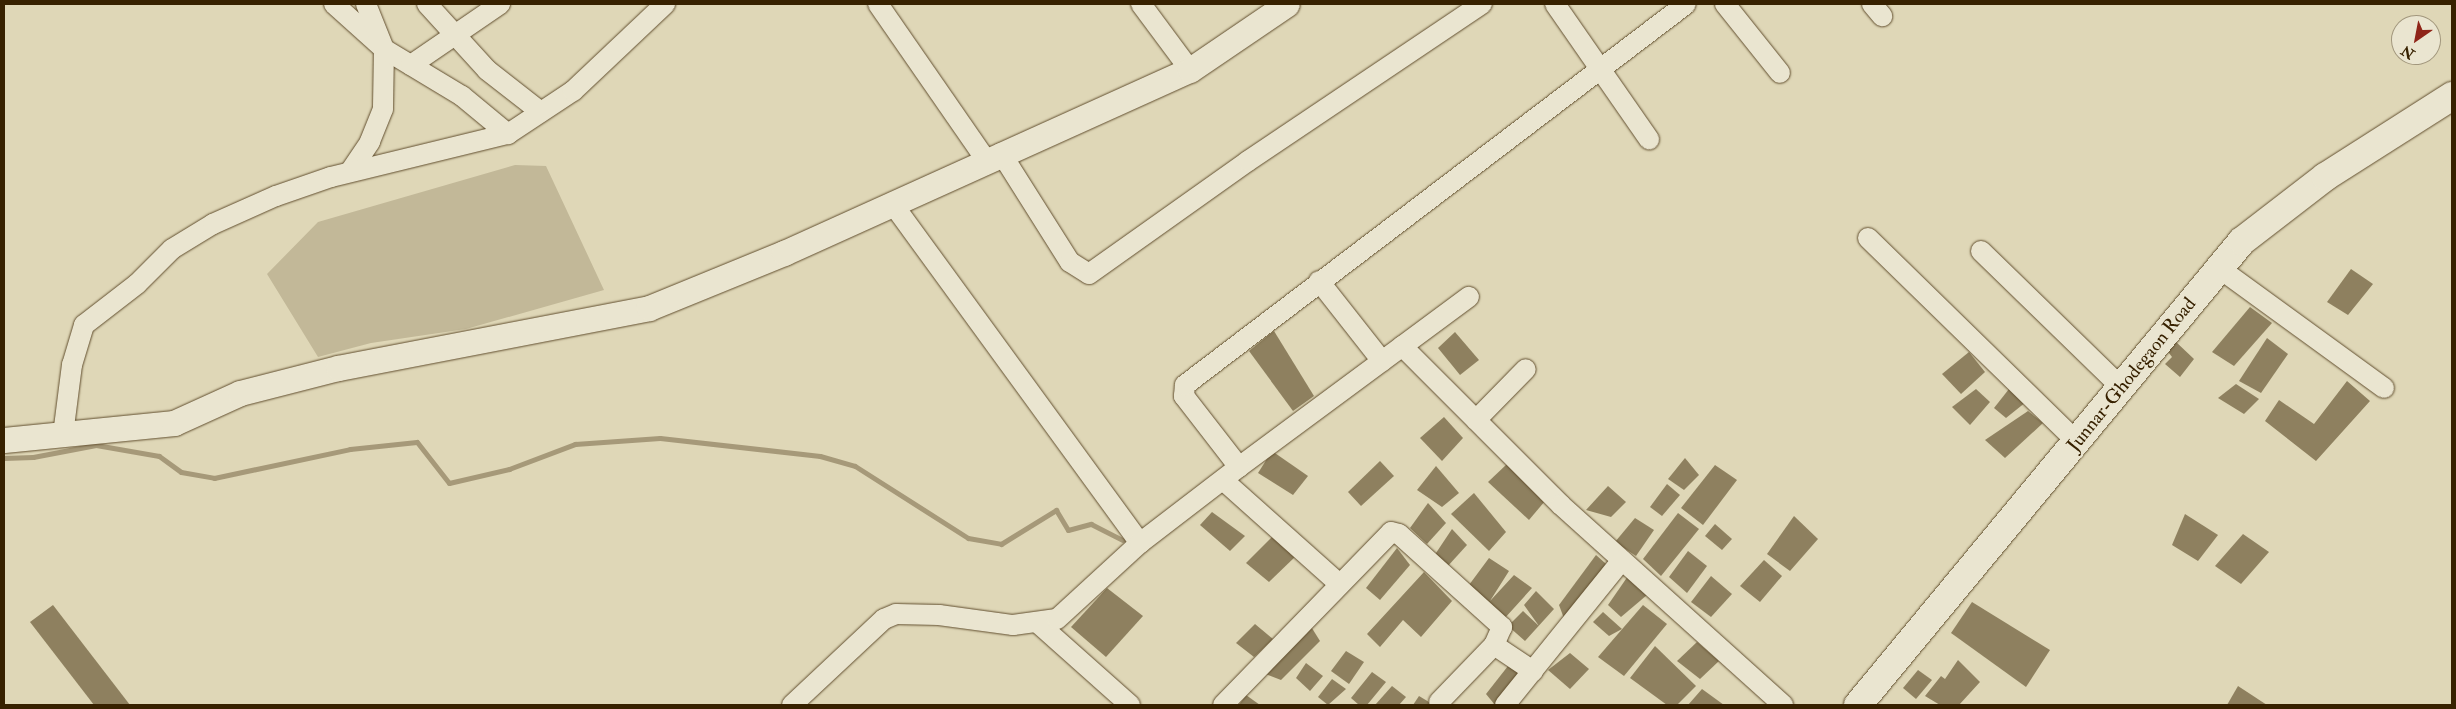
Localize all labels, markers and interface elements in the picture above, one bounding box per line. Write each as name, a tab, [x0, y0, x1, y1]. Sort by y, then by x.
north arrow	[2391, 15, 2441, 65]
text: N	[2398, 42, 2418, 63]
street label: Junnar-Ghodegaon Road	[2063, 293, 2201, 457]

